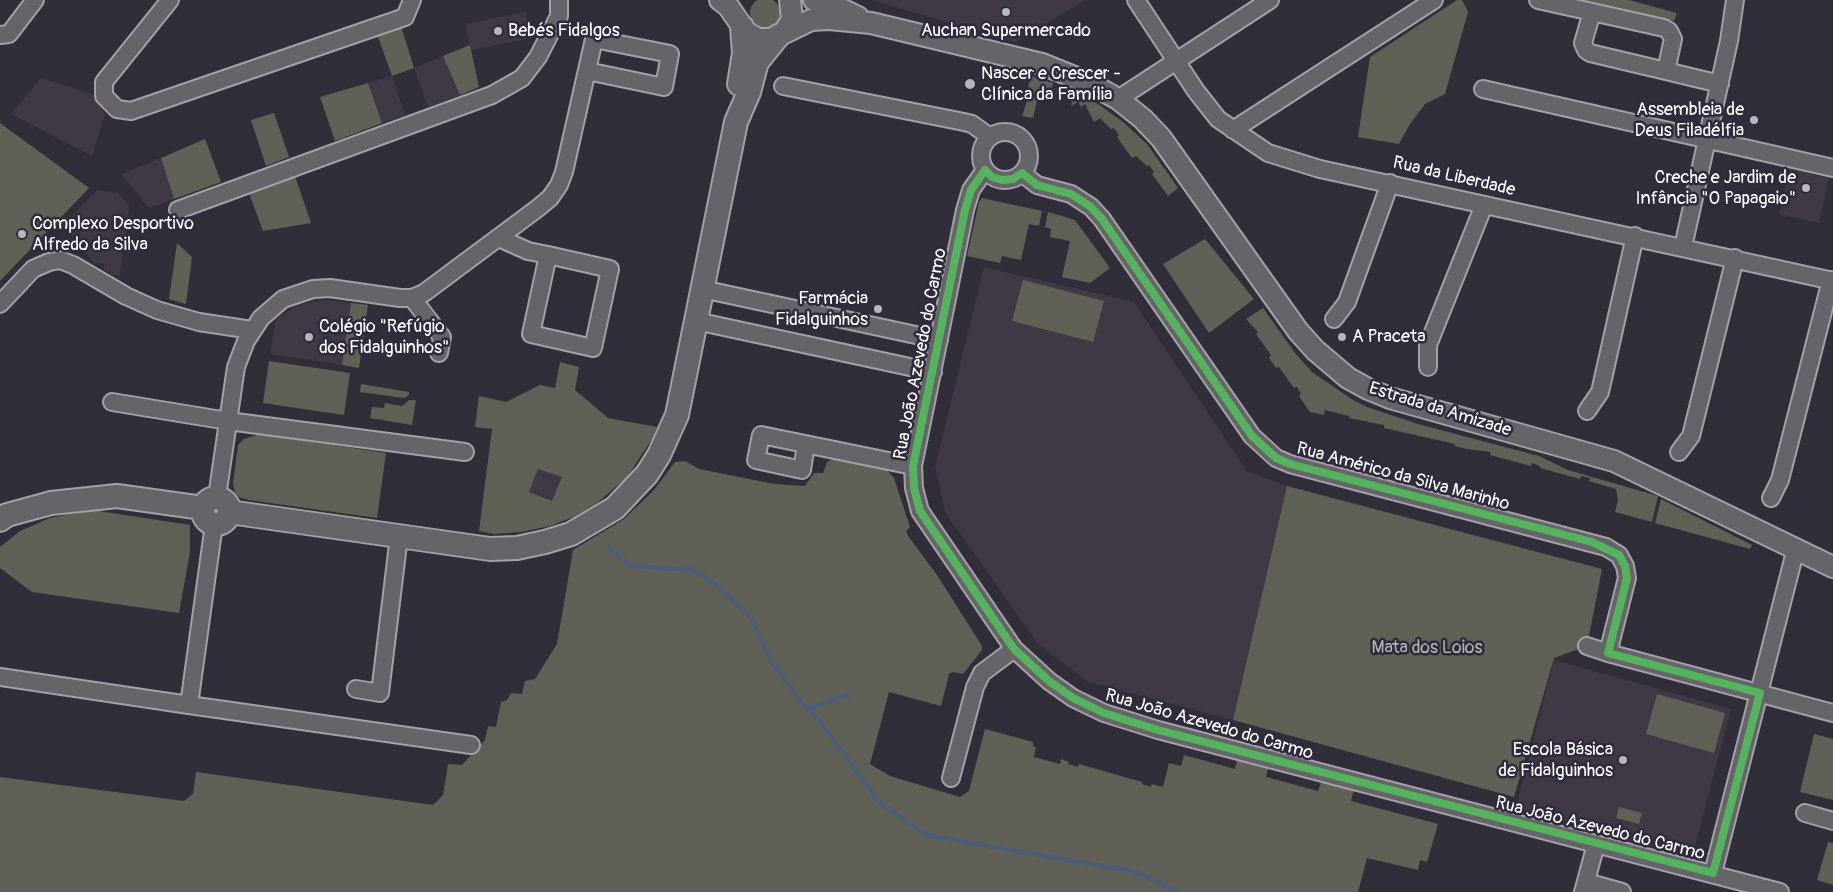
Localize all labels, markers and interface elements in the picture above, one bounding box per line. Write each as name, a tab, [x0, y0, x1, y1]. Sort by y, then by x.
marker: Auchan Supermercado	[1000, 6, 1012, 18]
place label: Bebés Fidalgos	[508, 20, 620, 42]
place label: Auchan Supermercado	[921, 20, 1091, 42]
marker: Bebés Fidalgos	[492, 25, 504, 37]
place label: Nascer e Crescer - Clínica da Família	[981, 63, 1121, 106]
marker: Nascer e Crescer - Clínica da Família	[963, 77, 977, 91]
place label: Assembleia de Deus Filadélfia	[1635, 99, 1744, 142]
marker: Assembleia de Deus Filadélfia	[1748, 114, 1760, 126]
street label: Rua da Liberdade	[1391, 152, 1517, 202]
place label: Creche e Jardim de Infância "O Papagaio"	[1636, 167, 1796, 210]
marker: Creche e Jardim de Infância "O Papagaio"	[1800, 182, 1812, 194]
place label: Complexo Desportivo Alfredo da Silva	[32, 213, 194, 255]
marker: Complexo Desportivo Alfredo da Silva	[16, 228, 28, 240]
street label: Rua João Azevedo do Carmo	[890, 246, 952, 462]
place label: Farmácia Fidalguinhos	[775, 288, 868, 330]
marker: Farmácia Fidalguinhos	[872, 303, 884, 315]
place label: Colégio "Refúgio dos Fidalguinhos"	[319, 316, 449, 358]
place label: A Praceta	[1352, 326, 1426, 348]
marker: Colégio "Refúgio dos Fidalguinhos"	[303, 331, 315, 343]
marker: A Praceta	[1336, 331, 1348, 343]
street label: Estrada da Amizade	[1366, 378, 1514, 442]
street label: Rua Américo da Silva Marinho	[1294, 438, 1512, 516]
park label: Mata dos Loios	[1371, 637, 1483, 659]
street label: Rua João Azevedo do Carmo	[1103, 685, 1315, 765]
place label: Escola Básica de Fidalguinhos	[1498, 739, 1613, 782]
marker: Escola Básica de Fidalguinhos	[1617, 754, 1629, 766]
street label: Rua João Azevedo do Carmo	[1493, 792, 1707, 866]

